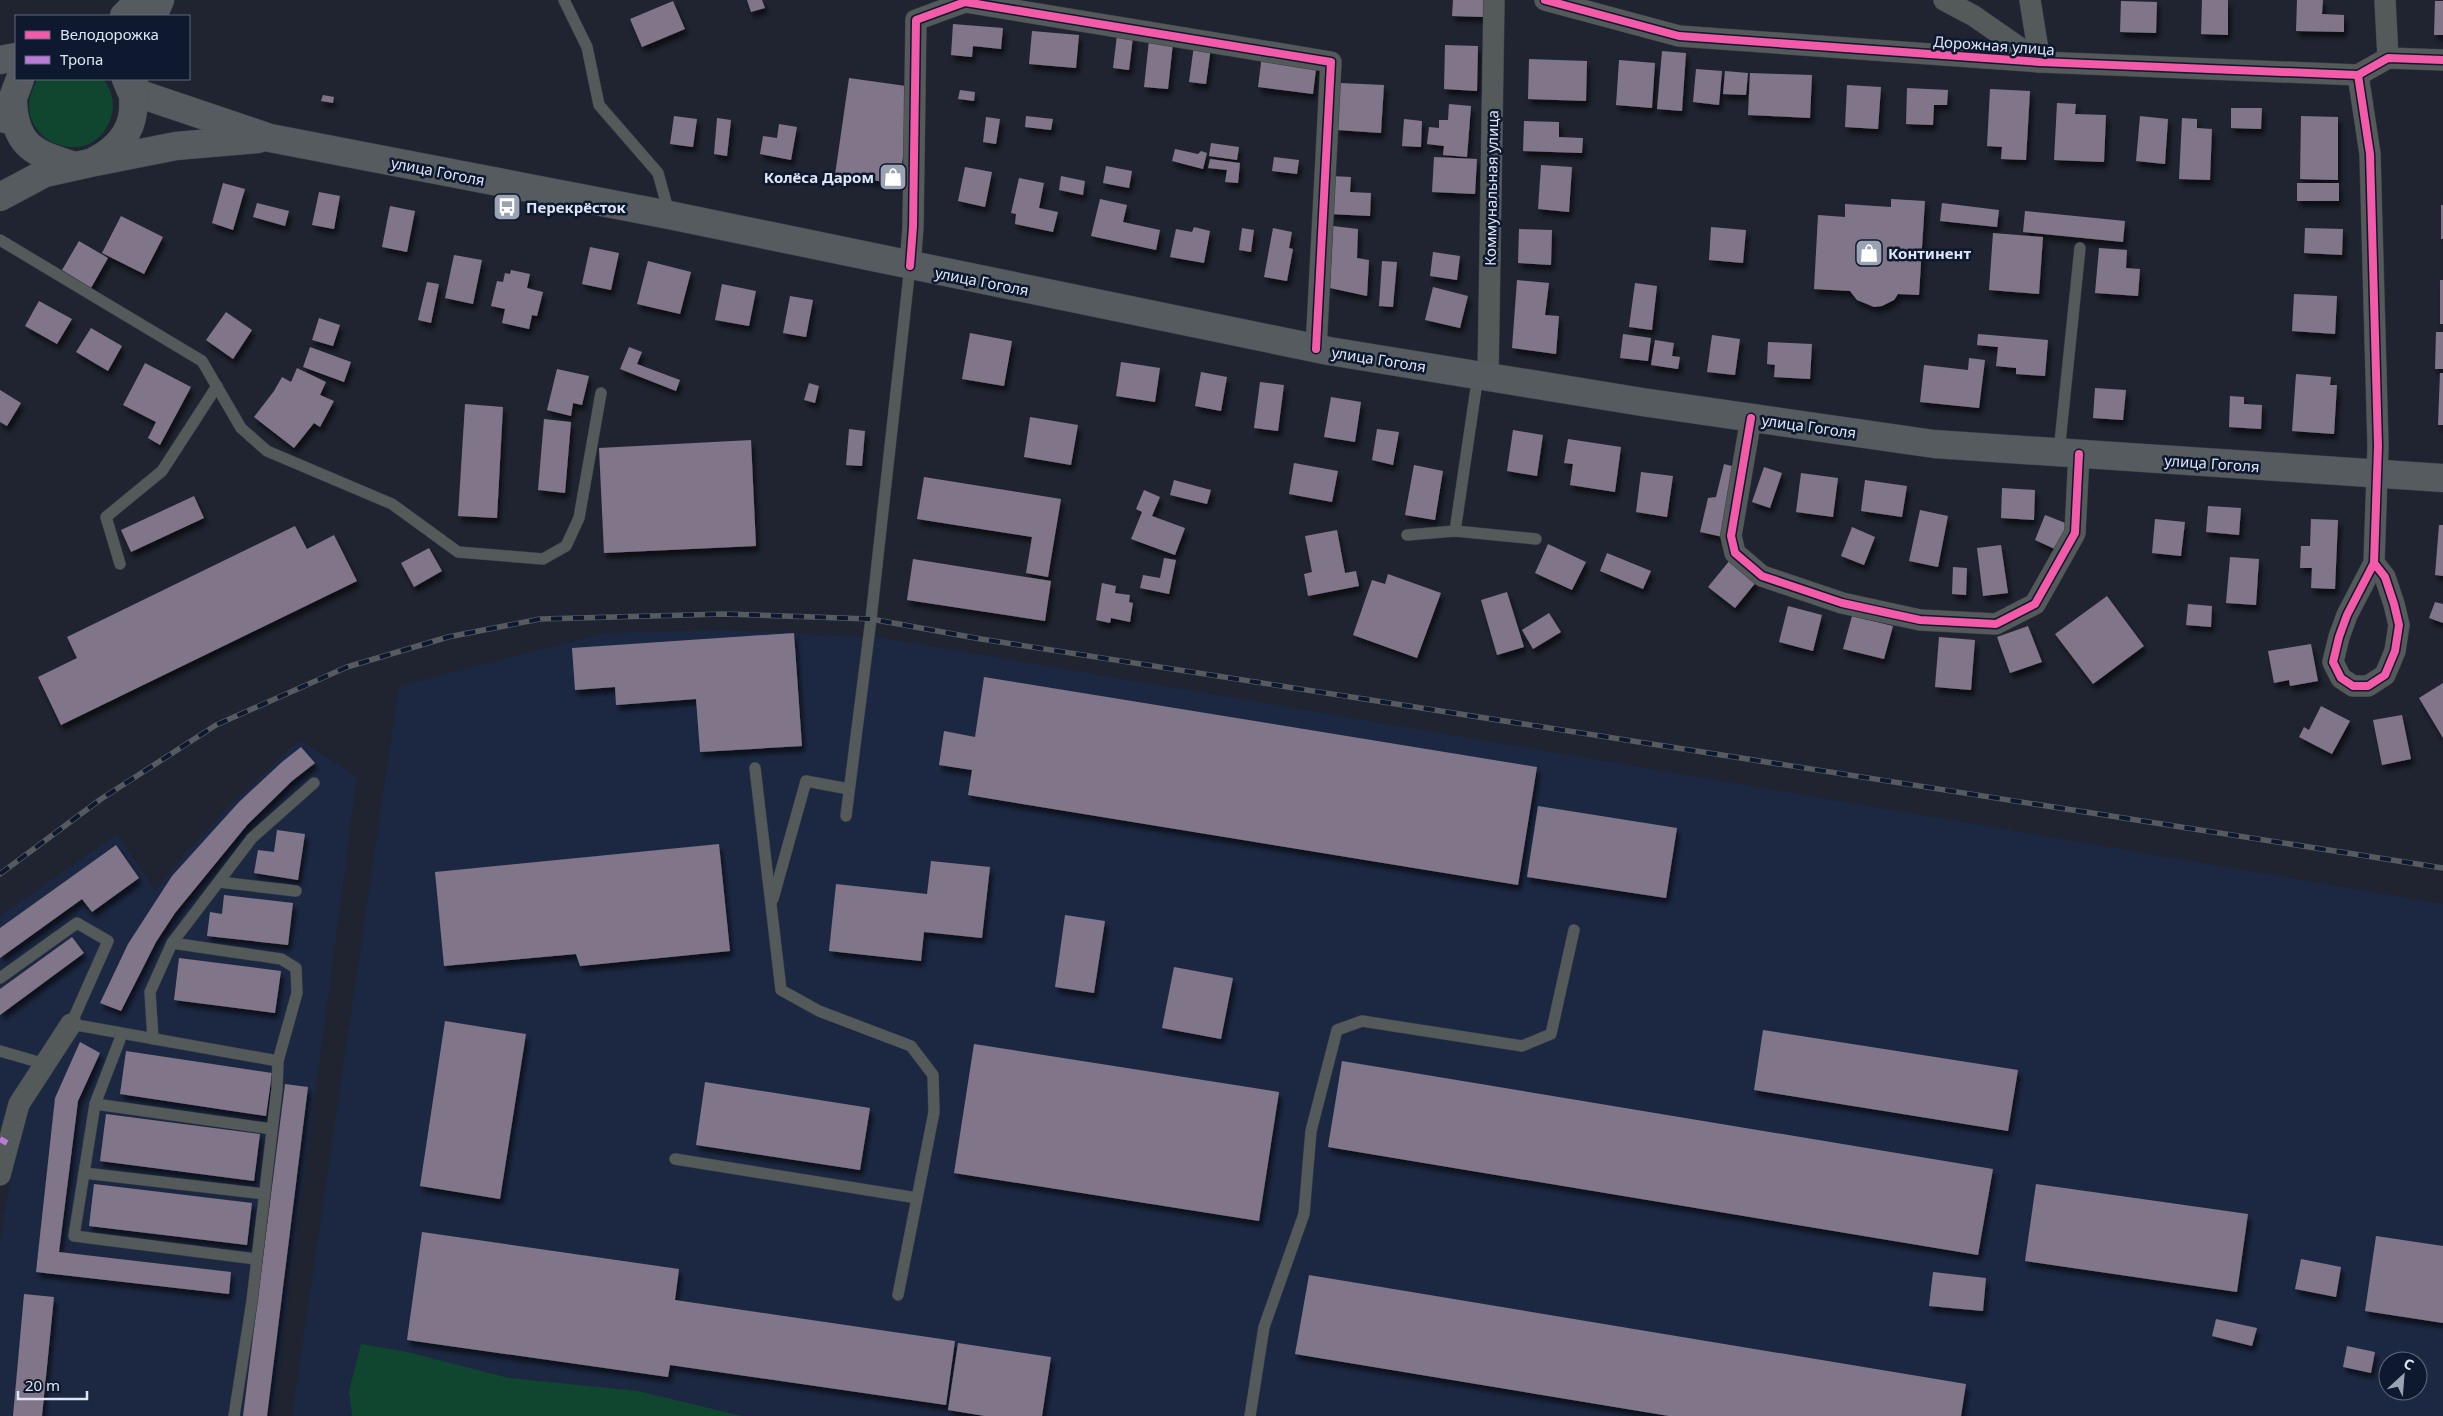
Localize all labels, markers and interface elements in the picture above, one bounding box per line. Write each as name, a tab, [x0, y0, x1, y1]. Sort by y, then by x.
legend	[15, 15, 190, 80]
text: Велодорожка	[60, 24, 159, 44]
street label: Дорожная улица	[1933, 31, 2055, 59]
text: Тропа	[60, 49, 103, 69]
street label: Коммунальная улица	[1480, 110, 1502, 266]
street label: улица Гоголя	[389, 152, 487, 190]
shop icon: Колёса Даром	[878, 162, 908, 192]
place label: Колёса Даром	[764, 167, 874, 187]
bus stop icon: Перекрёсток	[492, 192, 522, 222]
place label: Перекрёсток	[526, 197, 627, 217]
shop icon: Континент	[1854, 238, 1884, 268]
place label: Континент	[1888, 243, 1971, 263]
street label: улица Гоголя	[933, 262, 1031, 300]
street label: улица Гоголя	[1330, 342, 1428, 376]
street label: улица Гоголя	[1760, 409, 1858, 443]
street label: улица Гоголя	[2164, 450, 2260, 476]
north arrow	[2378, 1351, 2428, 1401]
text: С	[2401, 1353, 2417, 1374]
scale bar	[18, 1368, 86, 1400]
text: 20 m	[25, 1375, 60, 1395]

